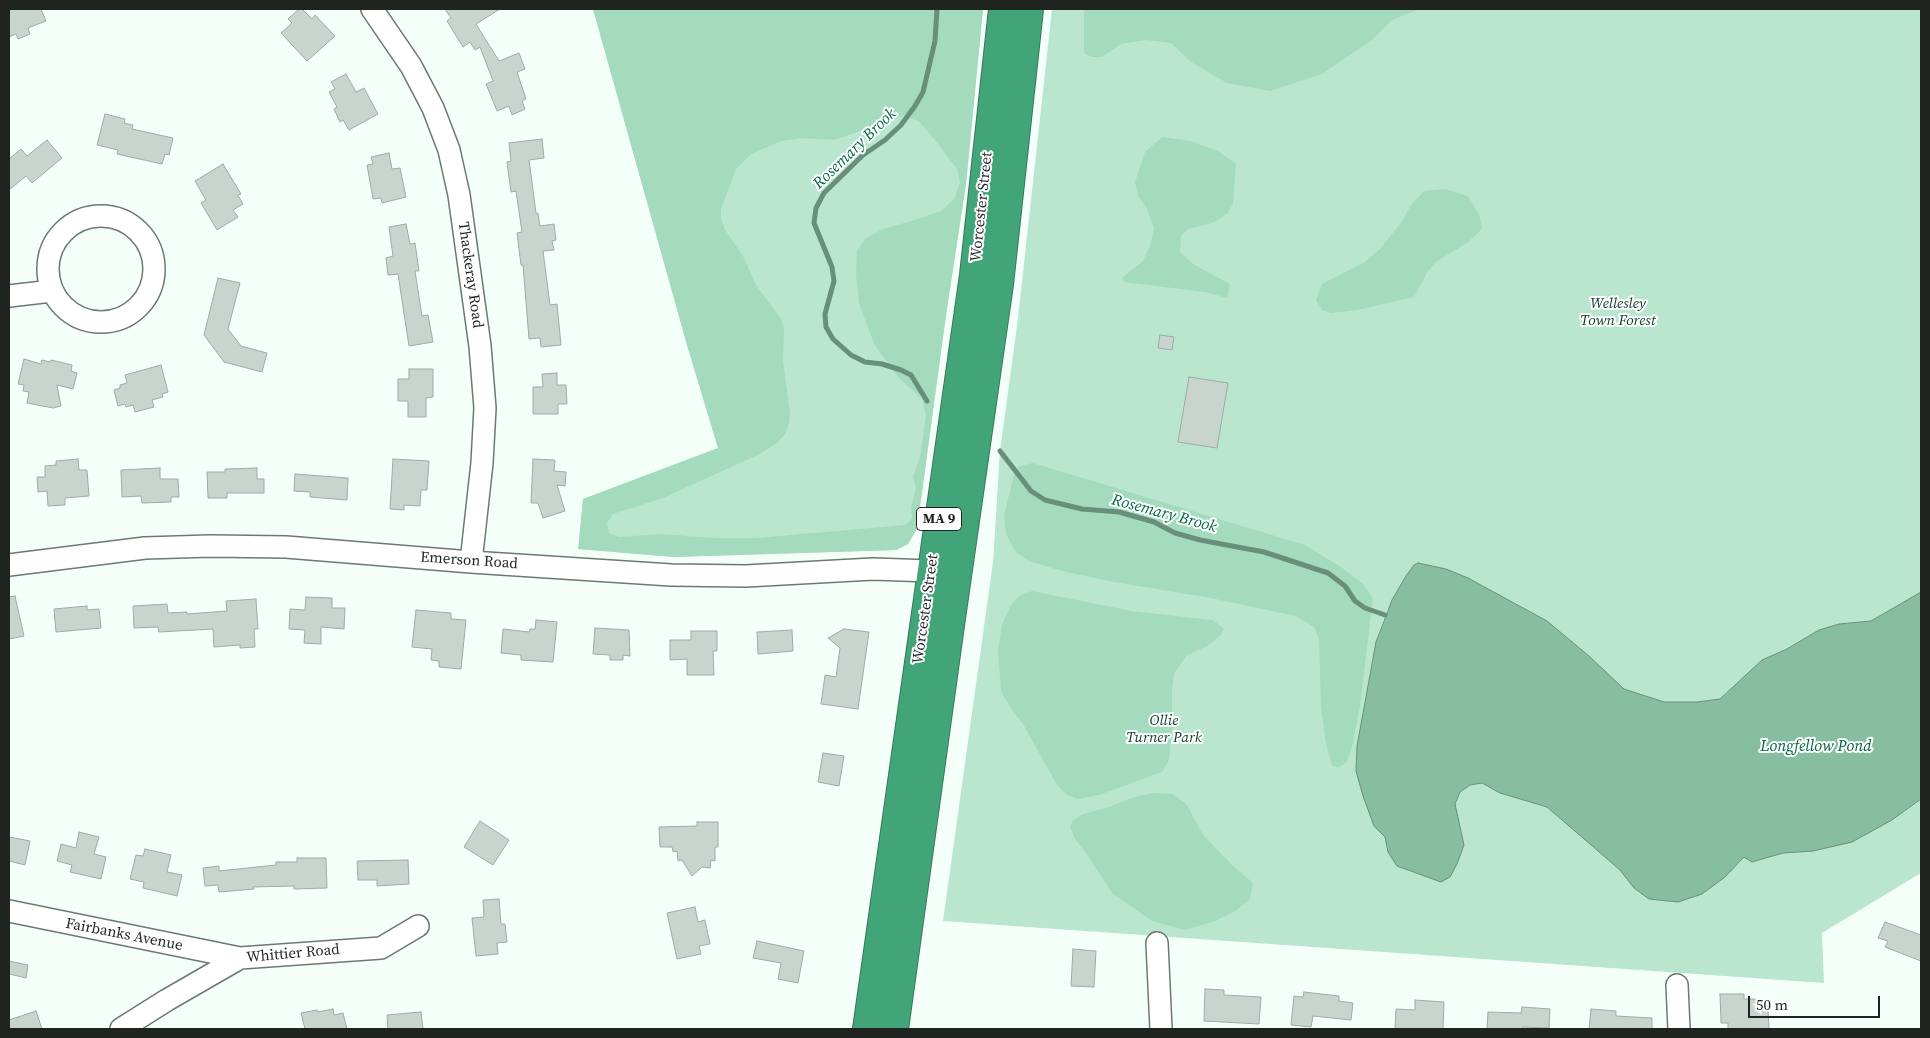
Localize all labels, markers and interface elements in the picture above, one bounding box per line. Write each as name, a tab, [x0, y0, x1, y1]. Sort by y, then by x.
water label: Rosemary Brook	[809, 105, 901, 193]
street label: Worcester Street	[967, 151, 997, 263]
street label: Thackeray Road	[454, 221, 486, 329]
park label: Wellesley Town Forest	[1580, 295, 1656, 330]
water label: Rosemary Brook	[1109, 491, 1219, 537]
road number: MA 9	[916, 508, 962, 530]
street label: Emerson Road	[420, 549, 518, 573]
street label: Worcester Street	[909, 553, 943, 665]
park label: Ollie Turner Park	[1126, 712, 1202, 747]
water label: Longfellow Pond	[1760, 737, 1872, 757]
street label: Fairbanks Avenue	[64, 915, 184, 955]
street label: Whittier Road	[246, 941, 340, 967]
scale bar	[1750, 986, 1882, 1018]
text: 50 m	[1756, 994, 1788, 1015]

